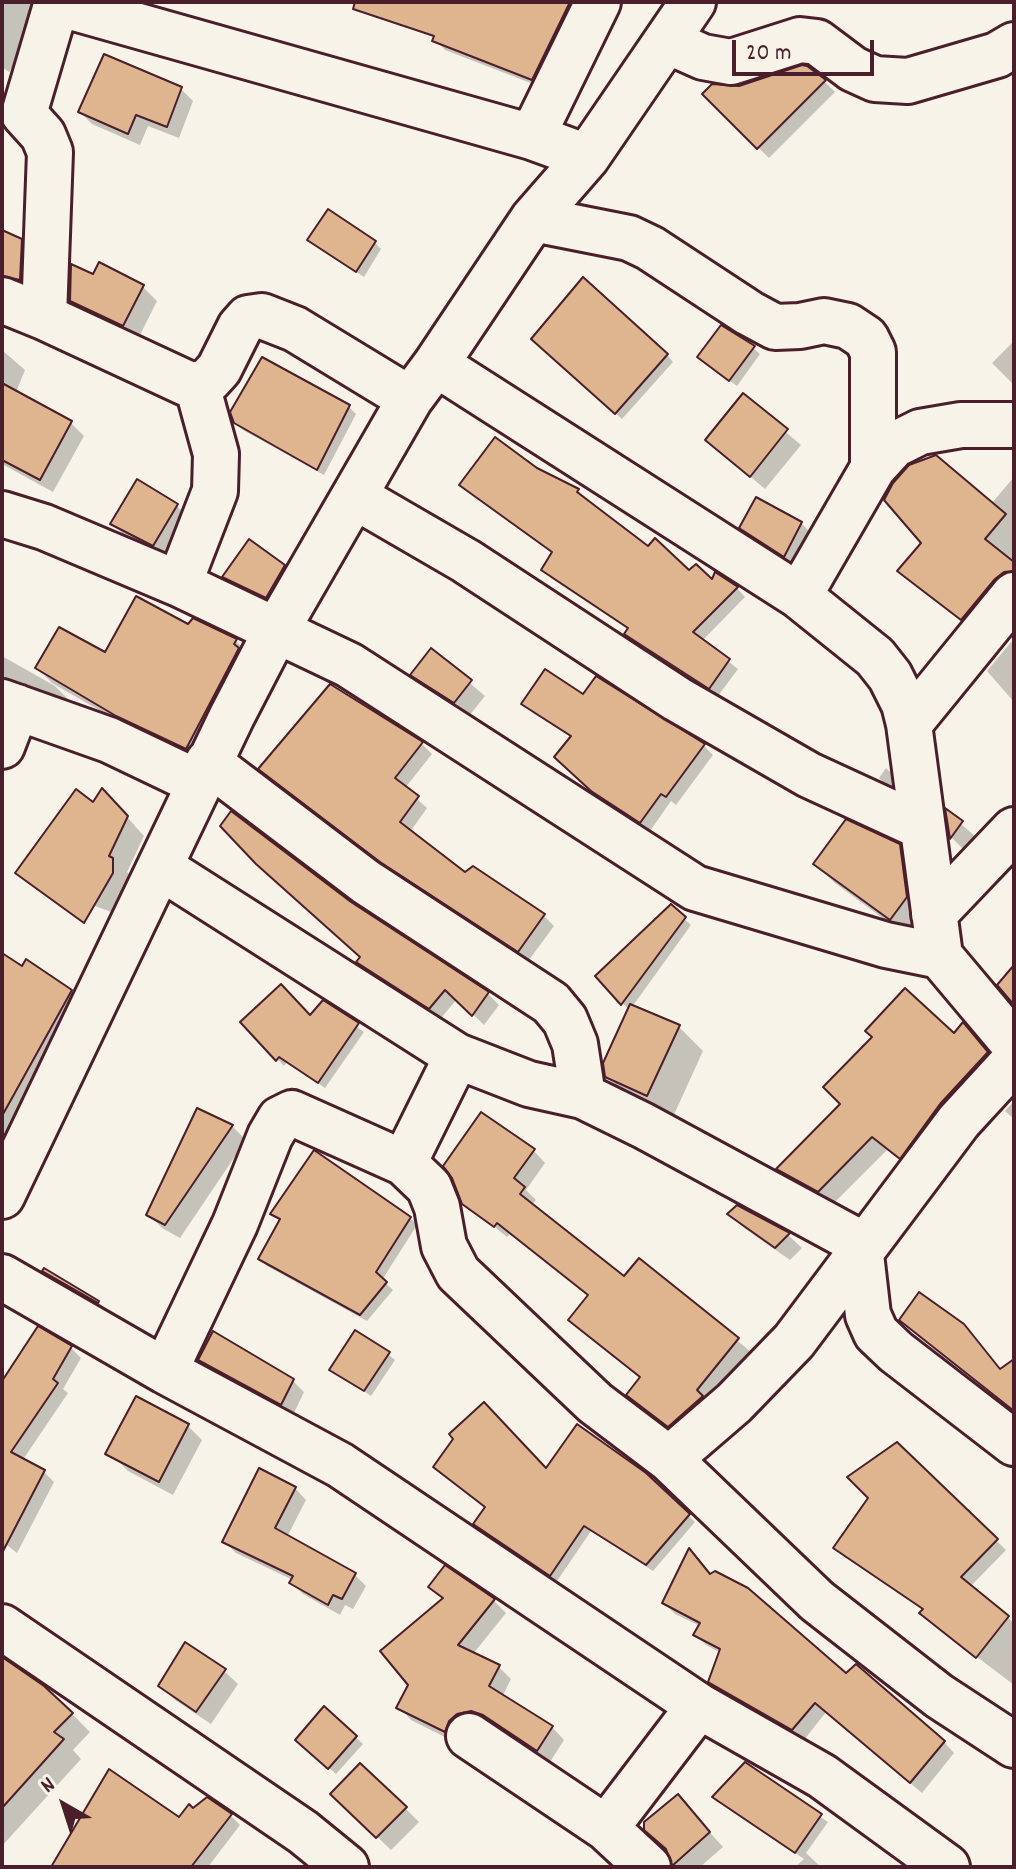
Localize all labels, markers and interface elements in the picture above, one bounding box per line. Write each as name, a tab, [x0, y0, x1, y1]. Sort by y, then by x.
scale bar	[736, 24, 878, 74]
text: 20 m	[746, 37, 792, 71]
north arrow	[24, 1765, 104, 1845]
text: N	[35, 1770, 63, 1801]

